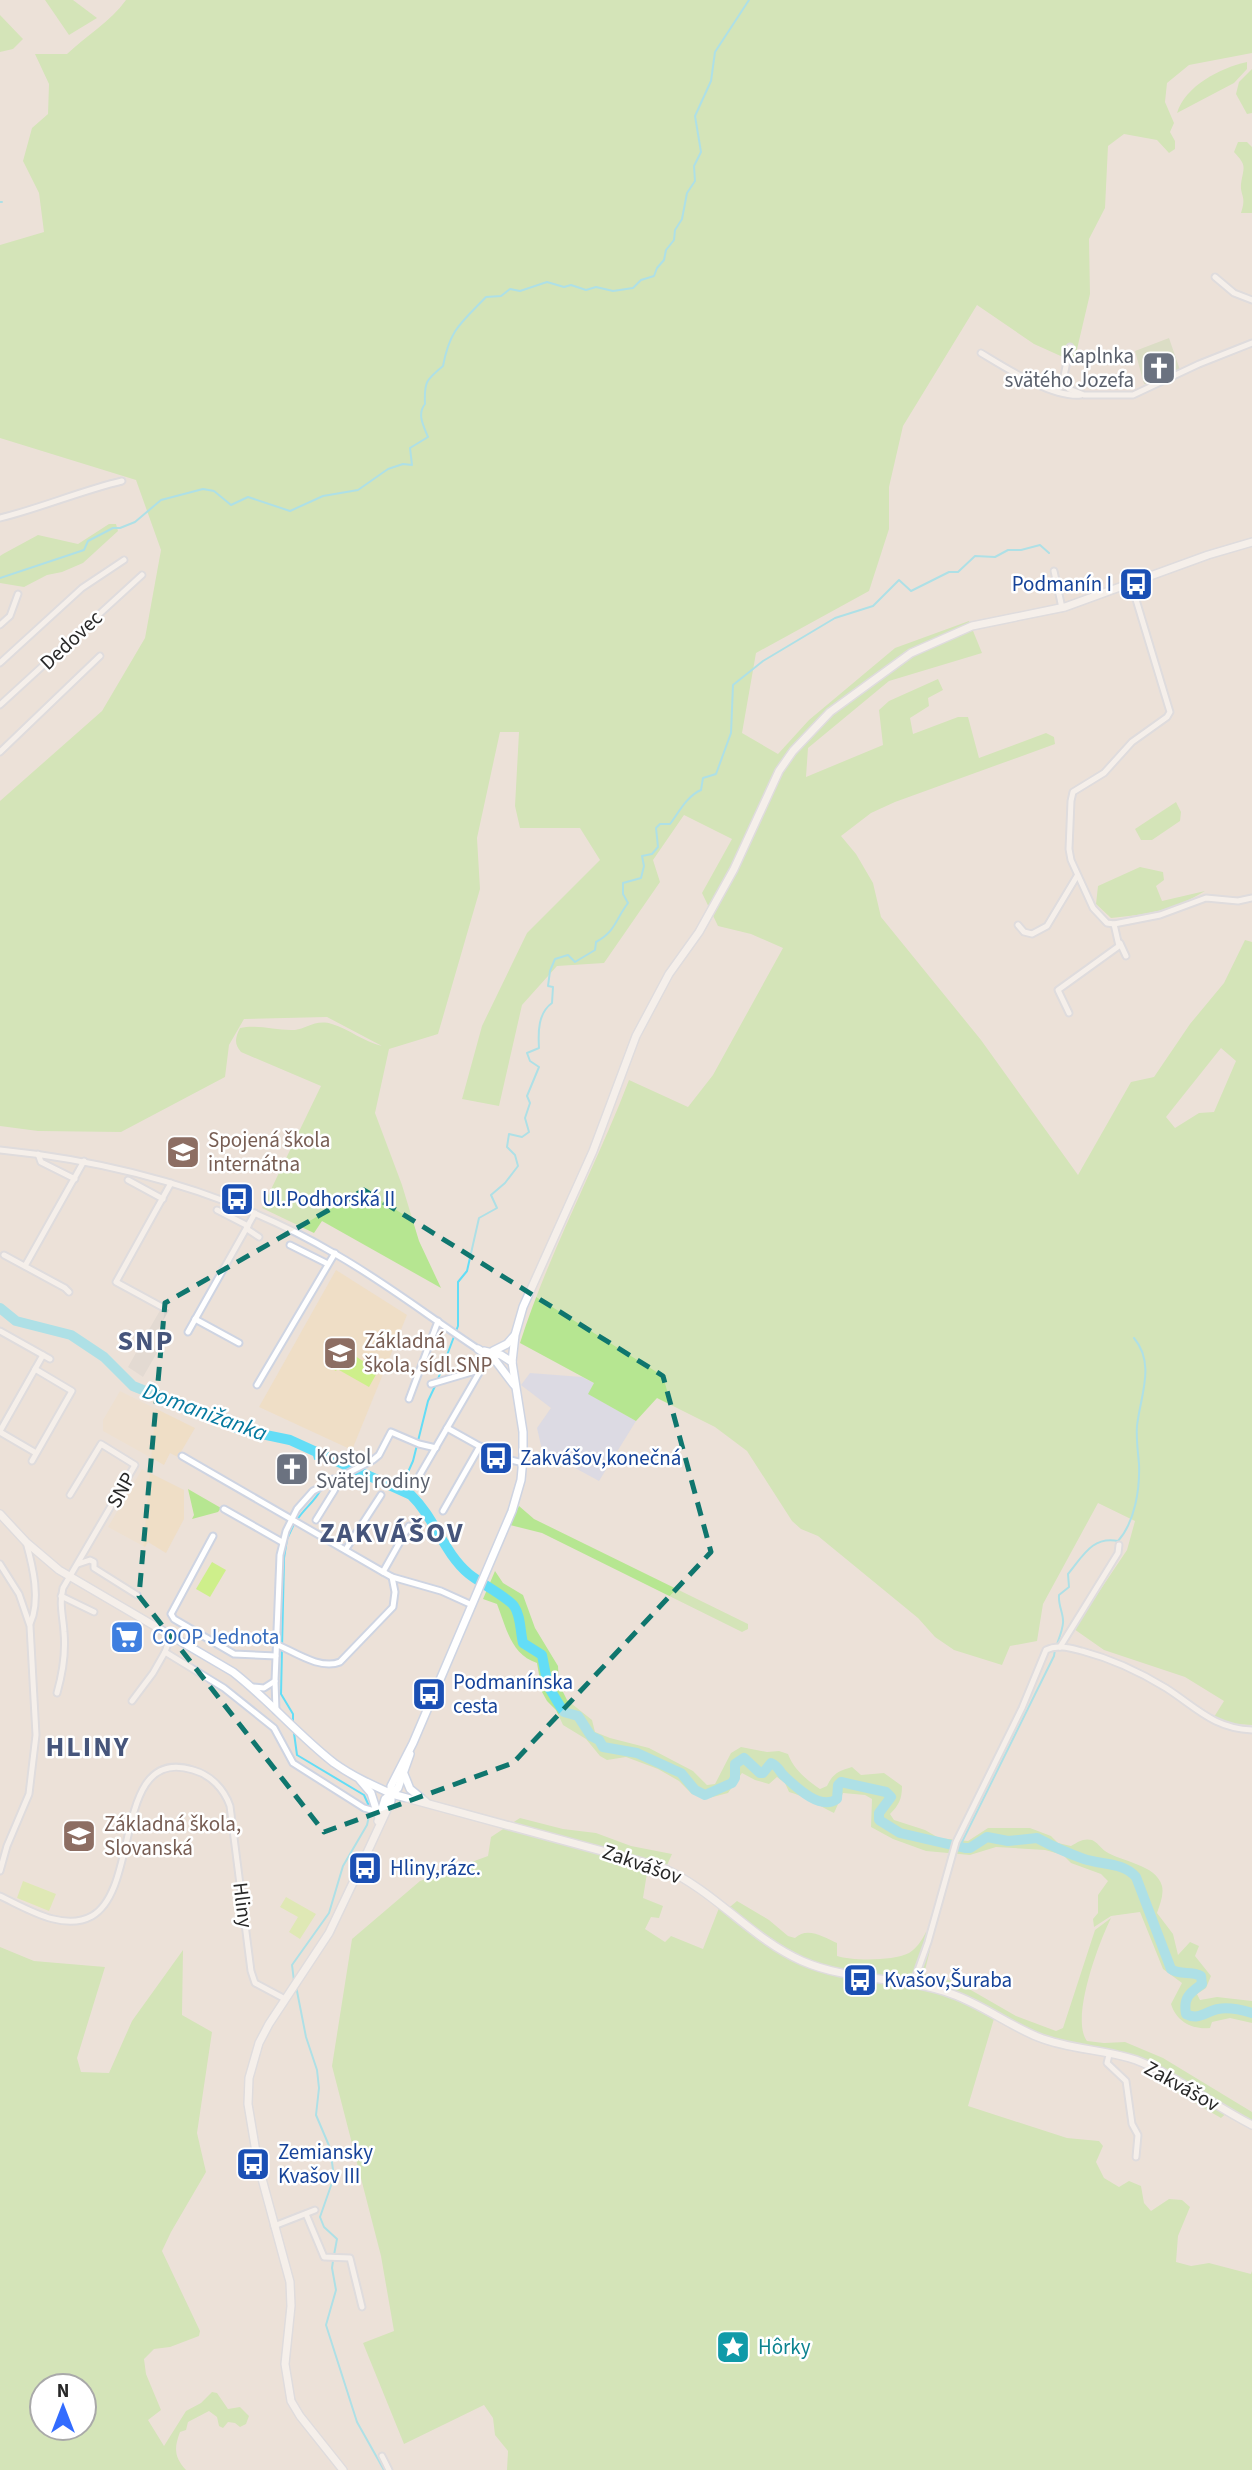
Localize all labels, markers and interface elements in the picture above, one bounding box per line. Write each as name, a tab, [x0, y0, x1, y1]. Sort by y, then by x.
place label: Kaplnka svätého Jozefa	[1005, 341, 1134, 395]
church icon: Kaplnka svätého Jozefa	[1140, 349, 1178, 387]
bus stop icon: Podmanín I	[1117, 565, 1155, 603]
place label: Podmanín I	[1012, 569, 1112, 599]
street label: Dedovec	[33, 603, 109, 677]
place label: Spojená škola internátna	[208, 1125, 330, 1179]
school or university icon: Spojená škola internátna	[164, 1133, 202, 1171]
bus stop icon: Ul.Podhorská II	[218, 1180, 256, 1218]
place label: Ul.Podhorská II	[262, 1184, 395, 1214]
district label: SNP	[118, 1321, 174, 1361]
place label: Základná škola, sídl.SNP	[364, 1326, 492, 1380]
school or university icon: Základná škola, sídl.SNP	[321, 1334, 359, 1372]
water label: Domanižanka	[138, 1374, 272, 1450]
bus stop icon: Zakvášov,konečná	[477, 1439, 515, 1477]
place label: Kostol Svätej rodiny	[316, 1442, 430, 1496]
place label: Zakvášov,konečná	[520, 1443, 681, 1473]
church icon: Kostol Svätej rodiny	[273, 1450, 311, 1488]
street label: SNP	[99, 1467, 143, 1513]
district label: ZAKVÁŠOV	[320, 1513, 464, 1553]
supermarket icon: COOP Jednota	[108, 1618, 146, 1656]
place label: COOP Jednota	[152, 1622, 279, 1652]
place label: Podmanínska cesta	[453, 1667, 573, 1721]
bus stop icon: Podmanínska cesta	[410, 1675, 448, 1713]
district label: HLINY	[45, 1727, 131, 1767]
place label: Základná škola, Slovanská	[104, 1809, 241, 1863]
school or university icon: Základná škola, Slovanská	[60, 1817, 98, 1855]
street label: Zakvášov	[598, 1836, 686, 1892]
bus stop icon: Hliny,rázc.	[346, 1849, 384, 1887]
place label: Hliny,rázc.	[390, 1853, 481, 1883]
street label: Hliny	[225, 1881, 261, 1930]
bus stop icon: Kvašov,Šuraba	[841, 1961, 879, 1999]
place label: Kvašov,Šuraba	[884, 1965, 1012, 1995]
street label: Zakvášov	[1139, 2053, 1225, 2119]
place label: Zemiansky Kvašov III	[278, 2137, 373, 2191]
bus stop icon: Zemiansky Kvašov III	[234, 2145, 272, 2183]
place icon: Hôrky	[714, 2328, 752, 2366]
place label: Hôrky	[758, 2332, 811, 2362]
north arrow	[28, 2372, 98, 2442]
text: N	[57, 2378, 69, 2405]

